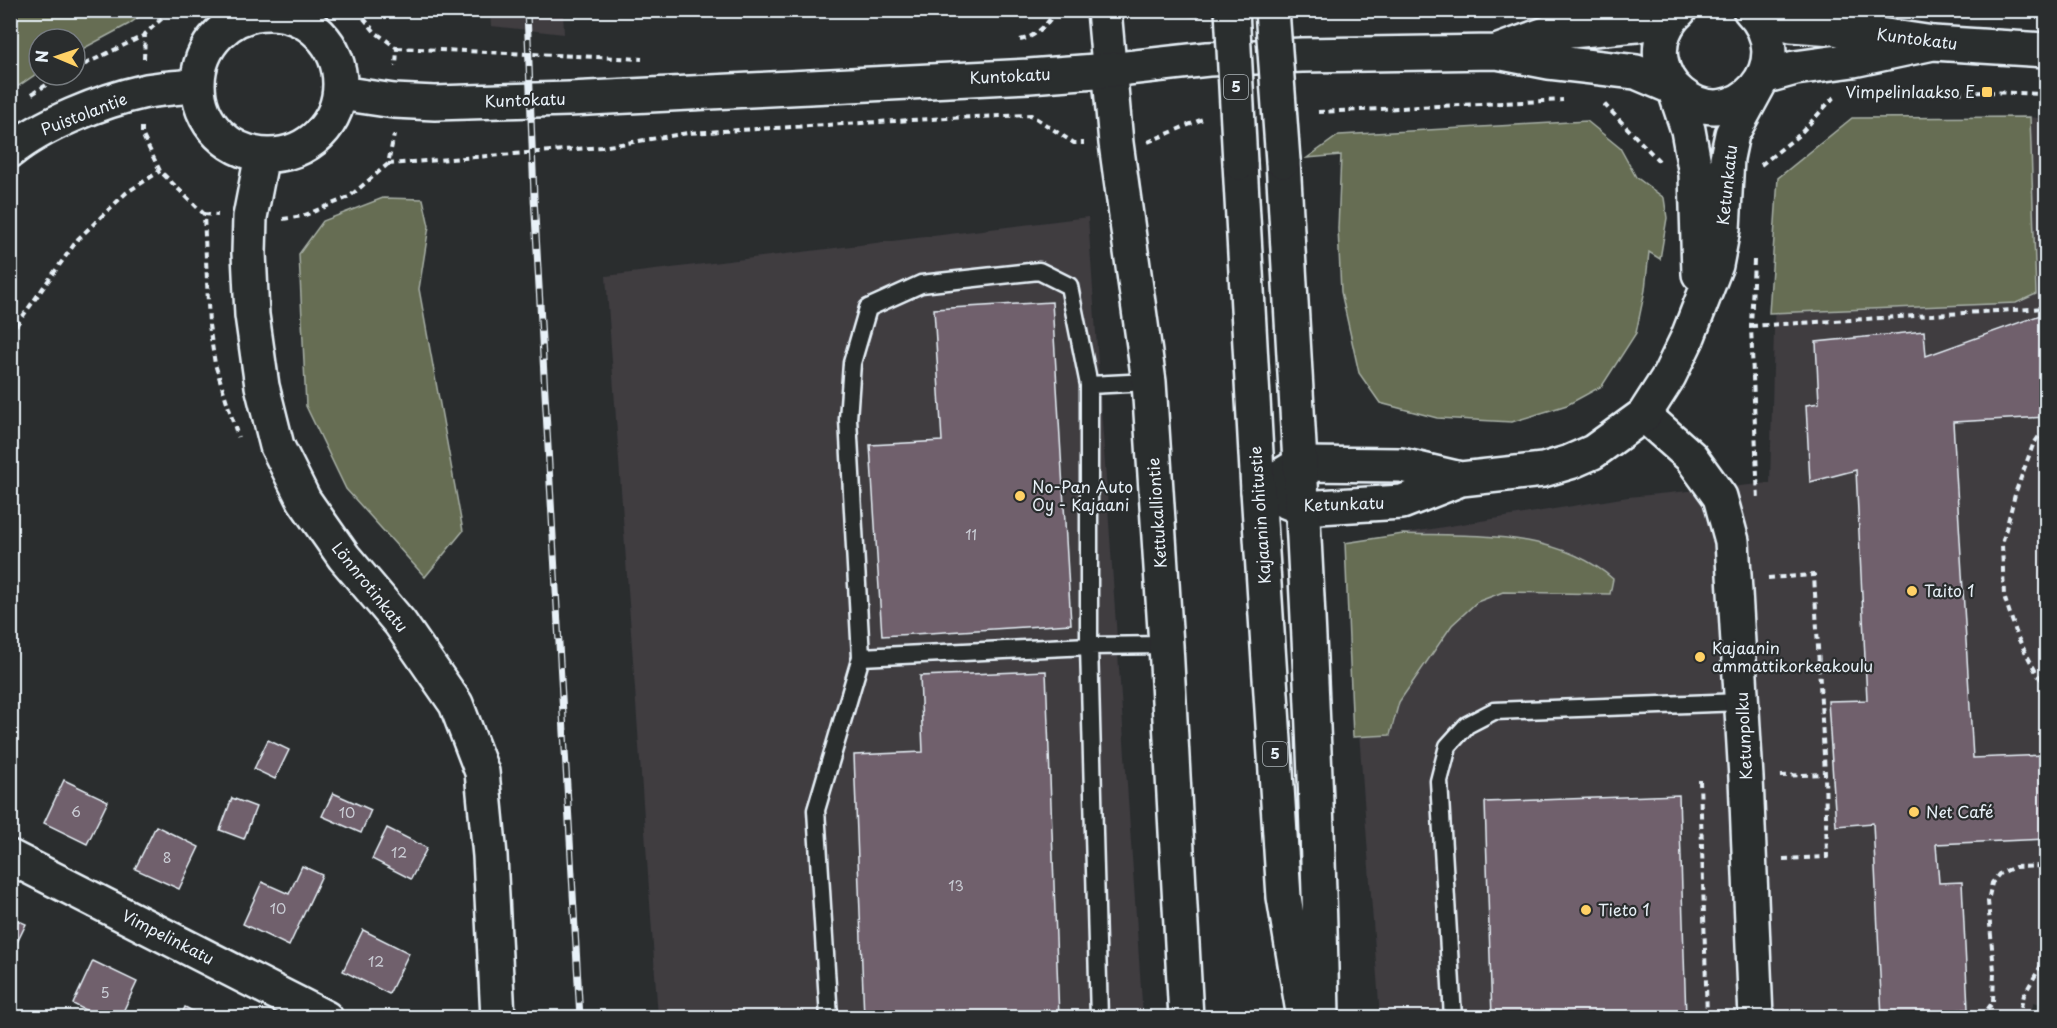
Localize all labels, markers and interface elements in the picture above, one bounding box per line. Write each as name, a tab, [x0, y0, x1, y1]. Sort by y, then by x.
street label: Kuntokatu	[1875, 21, 1959, 55]
north arrow	[27, 27, 87, 87]
text: N	[29, 50, 53, 63]
street label: Kuntokatu	[969, 61, 1051, 89]
road number: 5	[1224, 75, 1248, 99]
place label: Vimpelinlaakso E	[1845, 79, 1975, 103]
marker: Vimpelinlaakso E	[1980, 85, 1994, 99]
street label: Puistolantie	[37, 86, 130, 141]
street label: Kuntokatu	[484, 86, 566, 112]
street label: Ketunkatu	[1710, 143, 1742, 226]
street label: Kajaanin ohitustie	[1242, 445, 1276, 585]
street label: Kettukalliontie	[1140, 457, 1172, 569]
place label: No-Pan Auto Oy - Kajaani	[1032, 474, 1133, 516]
marker: No-Pan Auto Oy - Kajaani	[1013, 489, 1027, 503]
street label: Ketunkatu	[1303, 490, 1385, 516]
house number: 11	[965, 524, 977, 545]
street label: Lönnrotinkatu	[327, 536, 415, 637]
place label: Taito 1	[1924, 578, 1974, 602]
marker: Taito 1	[1905, 584, 1919, 598]
place label: Kajaanin ammattikorkeakoulu	[1712, 635, 1873, 677]
marker: Kajaanin ammattikorkeakoulu	[1693, 650, 1707, 664]
street label: Ketunpolku	[1729, 691, 1757, 781]
road number: 5	[1263, 742, 1287, 766]
place label: Net Café	[1926, 799, 1994, 823]
house number: 6	[71, 801, 81, 822]
house number: 10	[339, 802, 355, 823]
marker: Net Café	[1907, 805, 1921, 819]
house number: 12	[391, 842, 407, 863]
house number: 8	[163, 847, 171, 868]
house number: 13	[948, 875, 964, 896]
place label: Tieto 1	[1598, 897, 1650, 921]
house number: 10	[270, 898, 286, 919]
street label: Vimpelinkatu	[118, 903, 219, 970]
marker: Tieto 1	[1579, 903, 1593, 917]
house number: 12	[368, 951, 384, 972]
house number: 5	[100, 982, 110, 1003]

